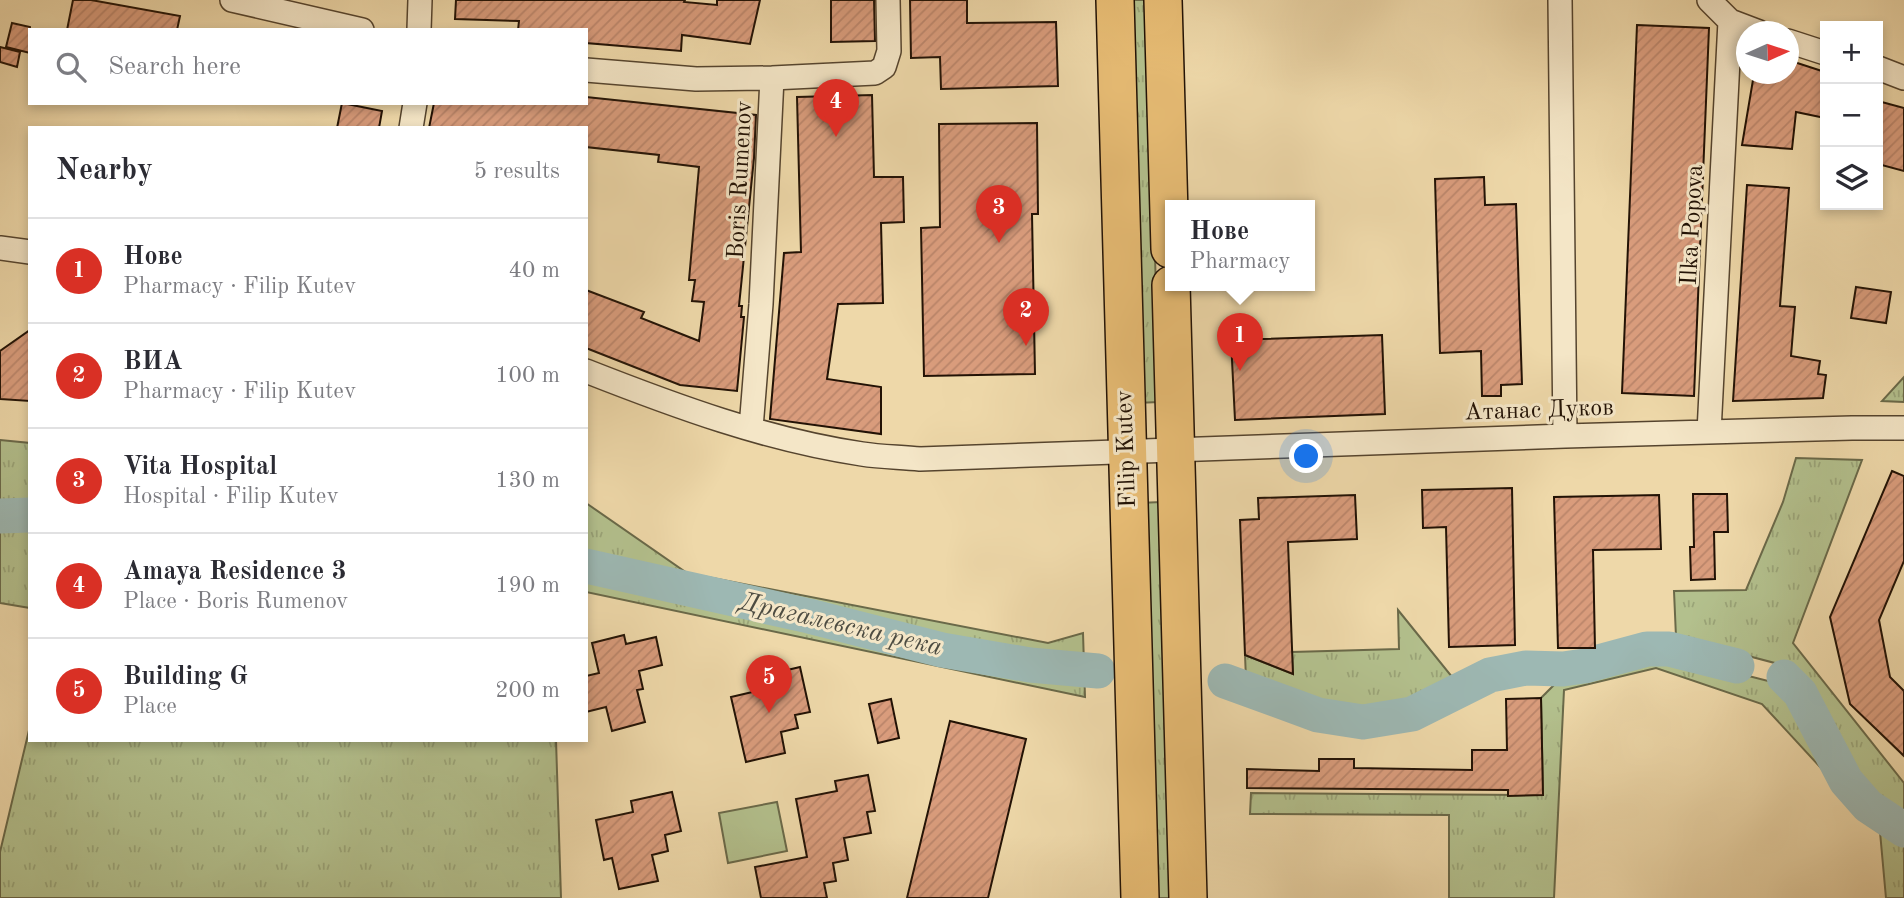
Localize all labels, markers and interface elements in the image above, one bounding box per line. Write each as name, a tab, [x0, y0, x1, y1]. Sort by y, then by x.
north arrow	[1736, 21, 1799, 84]
map controls	[1820, 21, 1883, 210]
button: +	[1820, 21, 1883, 84]
search box	[28, 28, 588, 105]
icon: search	[52, 48, 90, 86]
text: Search here	[108, 54, 241, 80]
pin: 4	[813, 79, 859, 137]
button: −	[1820, 84, 1883, 147]
street label: Boris Rumenov	[725, 100, 757, 260]
button: layers	[1820, 147, 1883, 210]
text: Nearby	[56, 156, 153, 186]
text: 5 results	[474, 160, 560, 183]
street label: Ilka Popova	[1678, 164, 1708, 286]
pin: 3	[976, 185, 1022, 243]
popup	[1165, 200, 1315, 291]
text: Нове	[1190, 219, 1249, 245]
text: Нове	[123, 244, 183, 270]
text: Pharmacy	[1190, 250, 1290, 273]
text: 1	[72, 259, 86, 282]
text: 40 m	[509, 259, 560, 282]
text: Pharmacy · Filip Kutev	[123, 275, 356, 298]
pin: 2	[1003, 288, 1049, 346]
pin: 1	[1217, 313, 1263, 371]
text: ВИА	[123, 349, 183, 375]
text: 2	[72, 364, 86, 387]
text: 100 m	[495, 364, 560, 387]
text: Pharmacy · Filip Kutev	[123, 380, 356, 403]
street label: Filip Kutev	[1113, 389, 1141, 508]
street label: Атанас Дуков	[1464, 396, 1614, 426]
your location	[1289, 439, 1323, 473]
text: Vita Hospital	[123, 454, 277, 480]
text: 3	[72, 469, 86, 492]
text: 130 m	[495, 469, 560, 492]
text: Hospital · Filip Kutev	[123, 485, 339, 508]
text: Amaya Residence 3	[123, 559, 347, 585]
text: 4	[72, 574, 86, 597]
text: 190 m	[495, 574, 560, 597]
water label: Драгалевска река	[734, 588, 945, 661]
text: Place · Boris Rumenov	[123, 590, 348, 613]
pin: 5	[746, 655, 792, 713]
text: Building G	[123, 664, 248, 690]
text: 5	[72, 679, 86, 702]
text: 200 m	[495, 679, 560, 702]
text: Place	[123, 695, 177, 718]

